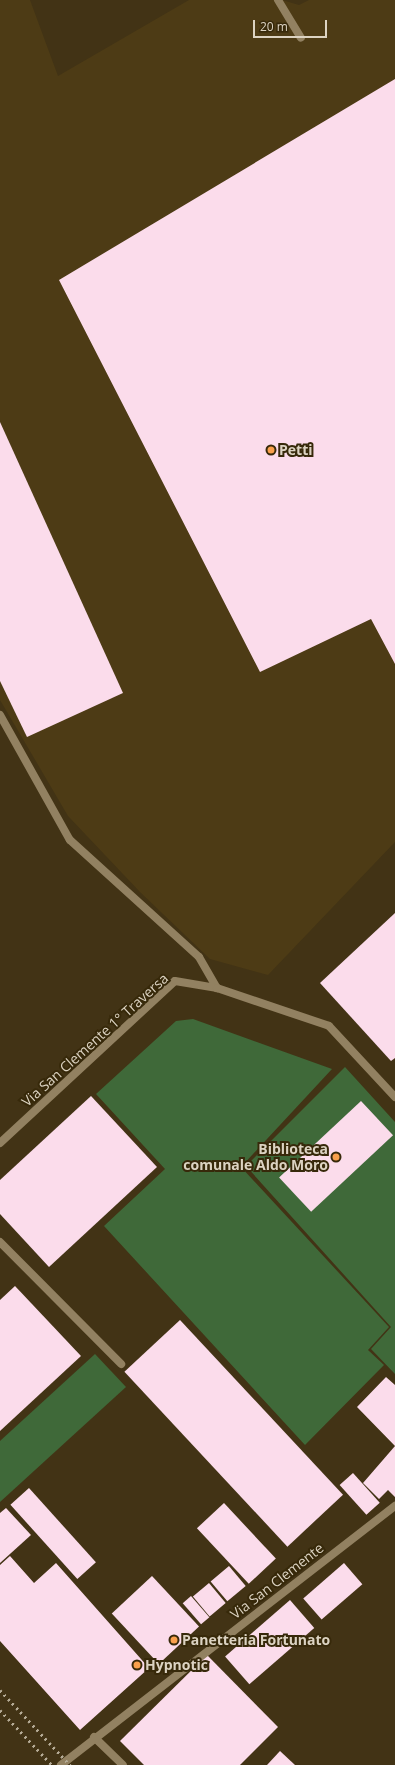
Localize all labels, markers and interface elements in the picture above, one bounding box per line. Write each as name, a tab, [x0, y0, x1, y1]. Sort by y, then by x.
scale bar	[255, 12, 329, 38]
text: 20 m	[260, 18, 288, 35]
place label: Petti	[279, 442, 312, 458]
marker: Petti	[266, 445, 276, 455]
street label: Via San Clemente 1° Traversa	[18, 970, 172, 1110]
place label: Biblioteca comunale Aldo Moro	[183, 1141, 328, 1174]
marker: Biblioteca comunale Aldo Moro	[331, 1152, 341, 1162]
street label: Via San Clemente	[227, 1539, 327, 1623]
place label: Panetteria Fortunato	[182, 1632, 330, 1648]
marker: Panetteria Fortunato	[169, 1635, 179, 1645]
place label: Hypnotic	[145, 1657, 208, 1673]
marker: Hypnotic	[132, 1660, 142, 1670]

